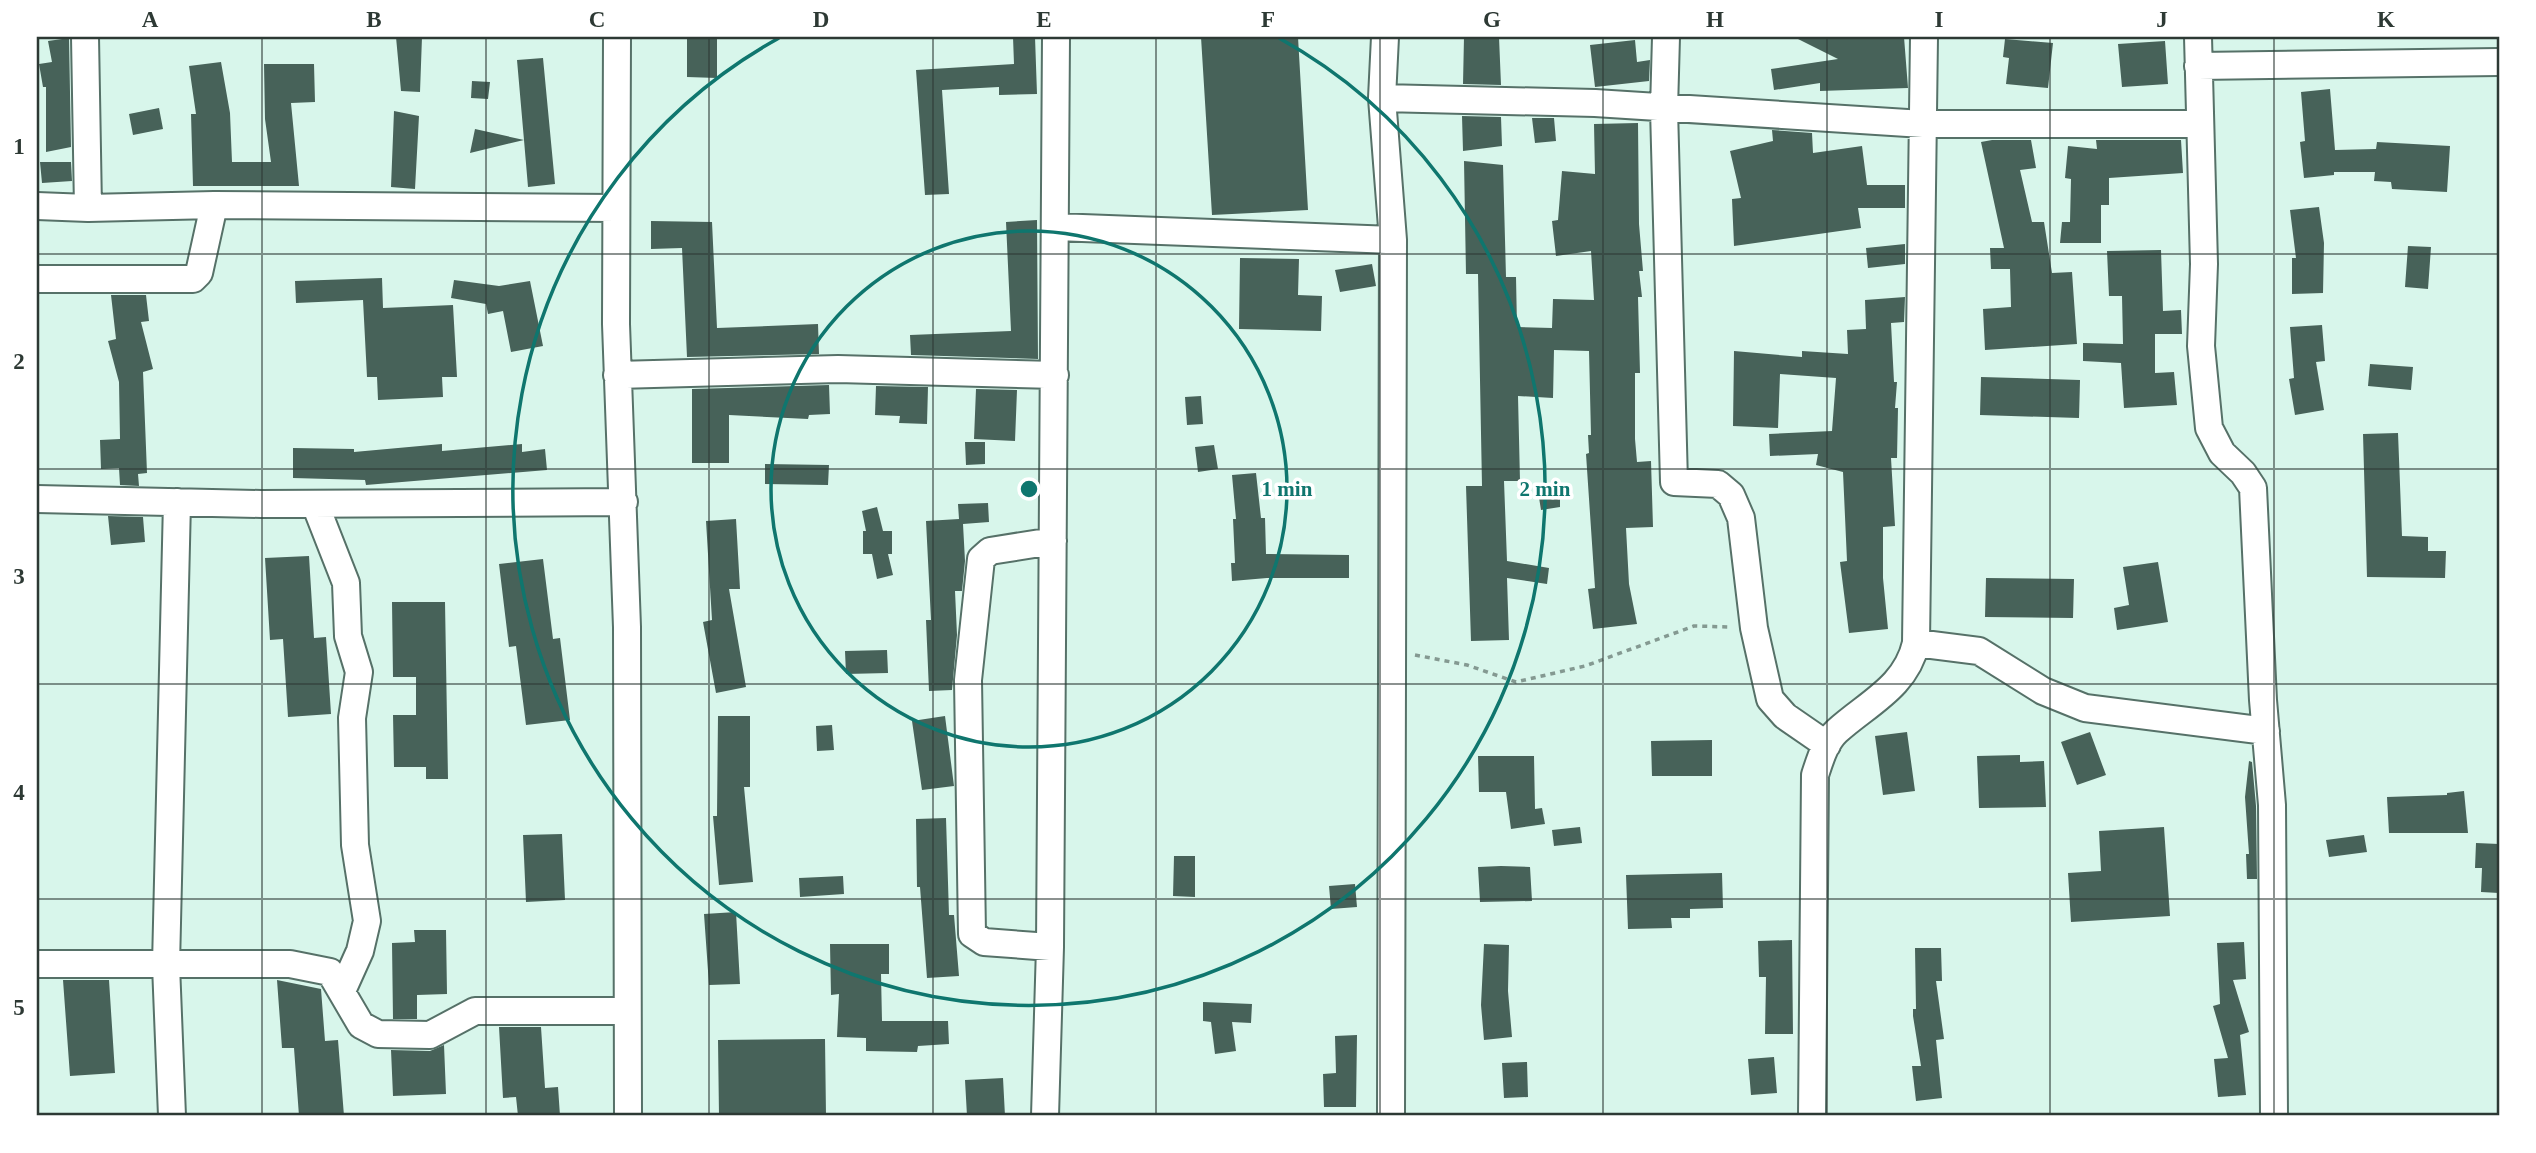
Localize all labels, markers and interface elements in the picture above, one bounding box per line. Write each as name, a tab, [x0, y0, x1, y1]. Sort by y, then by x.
text: A	[142, 7, 159, 32]
text: B	[366, 7, 382, 32]
text: C	[589, 7, 605, 32]
text: D	[813, 7, 829, 32]
text: E	[1036, 7, 1052, 32]
text: F	[1261, 7, 1275, 32]
text: G	[1483, 7, 1501, 32]
text: H	[1706, 7, 1724, 32]
text: I	[1935, 7, 1944, 32]
text: J	[2156, 7, 2168, 32]
text: K	[2377, 7, 2395, 32]
text: 1	[13, 134, 25, 159]
text: 2	[13, 349, 25, 374]
centre of rings	[1017, 477, 1041, 501]
text: 1 min	[1262, 477, 1313, 501]
text: 2 min	[1520, 477, 1571, 501]
text: 3	[13, 564, 25, 589]
text: 4	[13, 780, 25, 805]
text: 5	[13, 995, 25, 1020]

